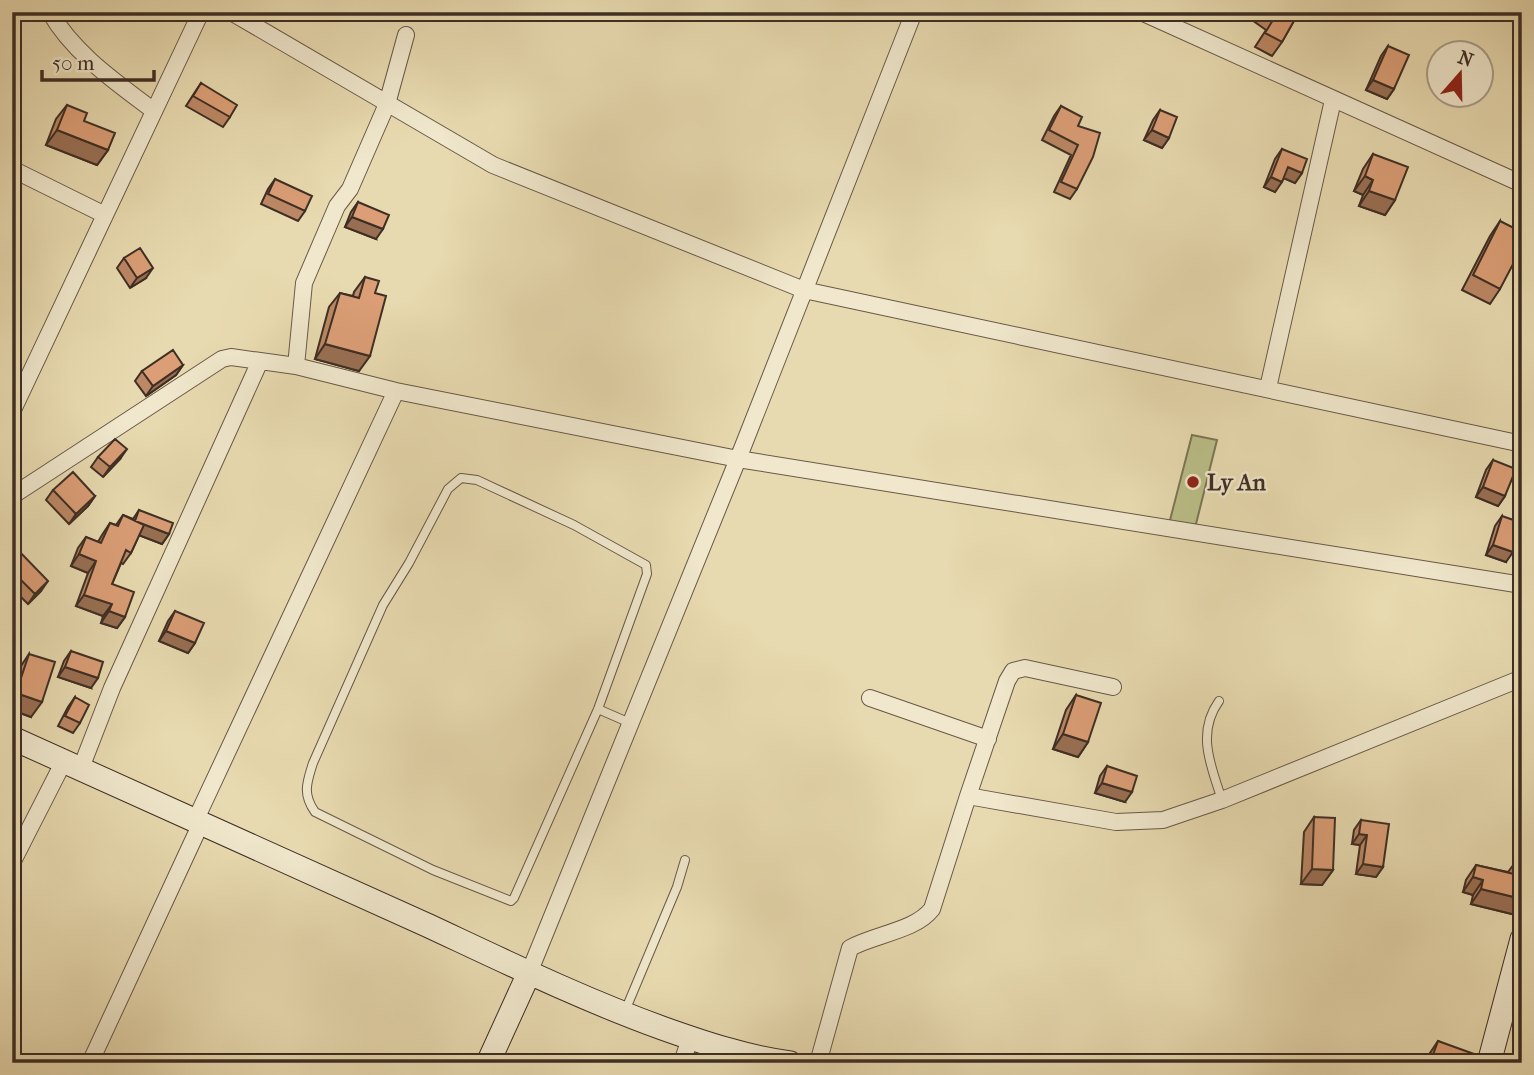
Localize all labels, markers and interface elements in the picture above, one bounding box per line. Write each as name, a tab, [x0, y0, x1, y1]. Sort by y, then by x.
scale bar	[42, 38, 154, 82]
north arrow	[1426, 38, 1496, 108]
text: N	[1455, 46, 1477, 72]
text: 50 m	[52, 51, 95, 75]
place label: Ly An	[1207, 469, 1266, 496]
marker: Ly An	[1185, 474, 1201, 490]

